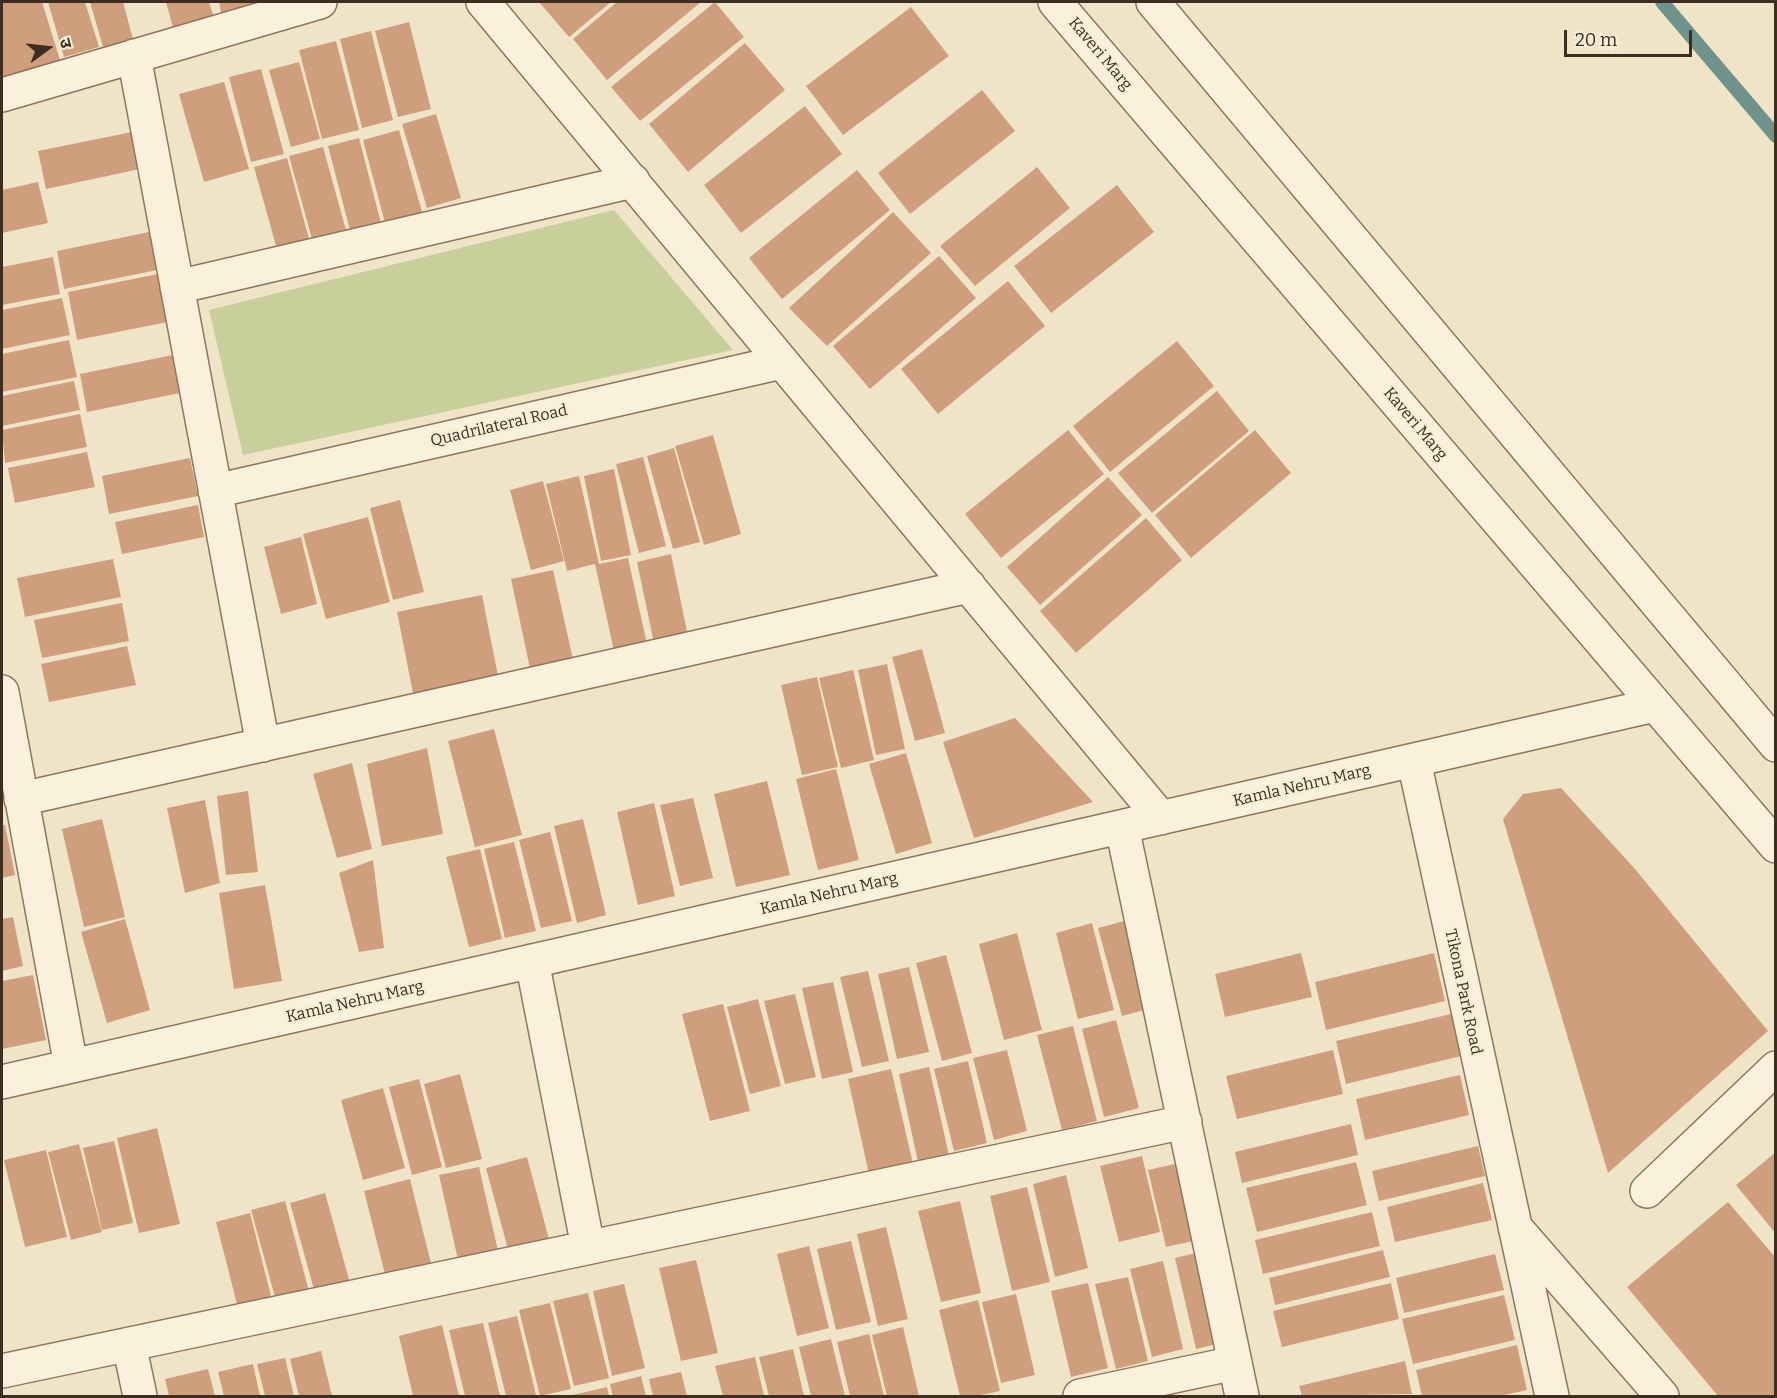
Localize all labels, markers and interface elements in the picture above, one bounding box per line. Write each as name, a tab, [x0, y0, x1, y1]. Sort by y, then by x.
street label: Kaveri Marg	[1064, 14, 1136, 94]
north arrow	[18, 18, 78, 78]
scale bar	[1567, 18, 1694, 56]
text: 20 m	[1575, 29, 1617, 51]
text: उ	[55, 36, 76, 50]
street label: Kaveri Marg	[1379, 384, 1451, 464]
street label: Quadrilateral Road	[429, 401, 569, 451]
street label: Kamla Nehru Marg	[1231, 761, 1373, 811]
street label: Kamla Nehru Marg	[758, 869, 900, 919]
street label: Tikona Park Road	[1440, 927, 1486, 1057]
street label: Kamla Nehru Marg	[284, 977, 426, 1027]

